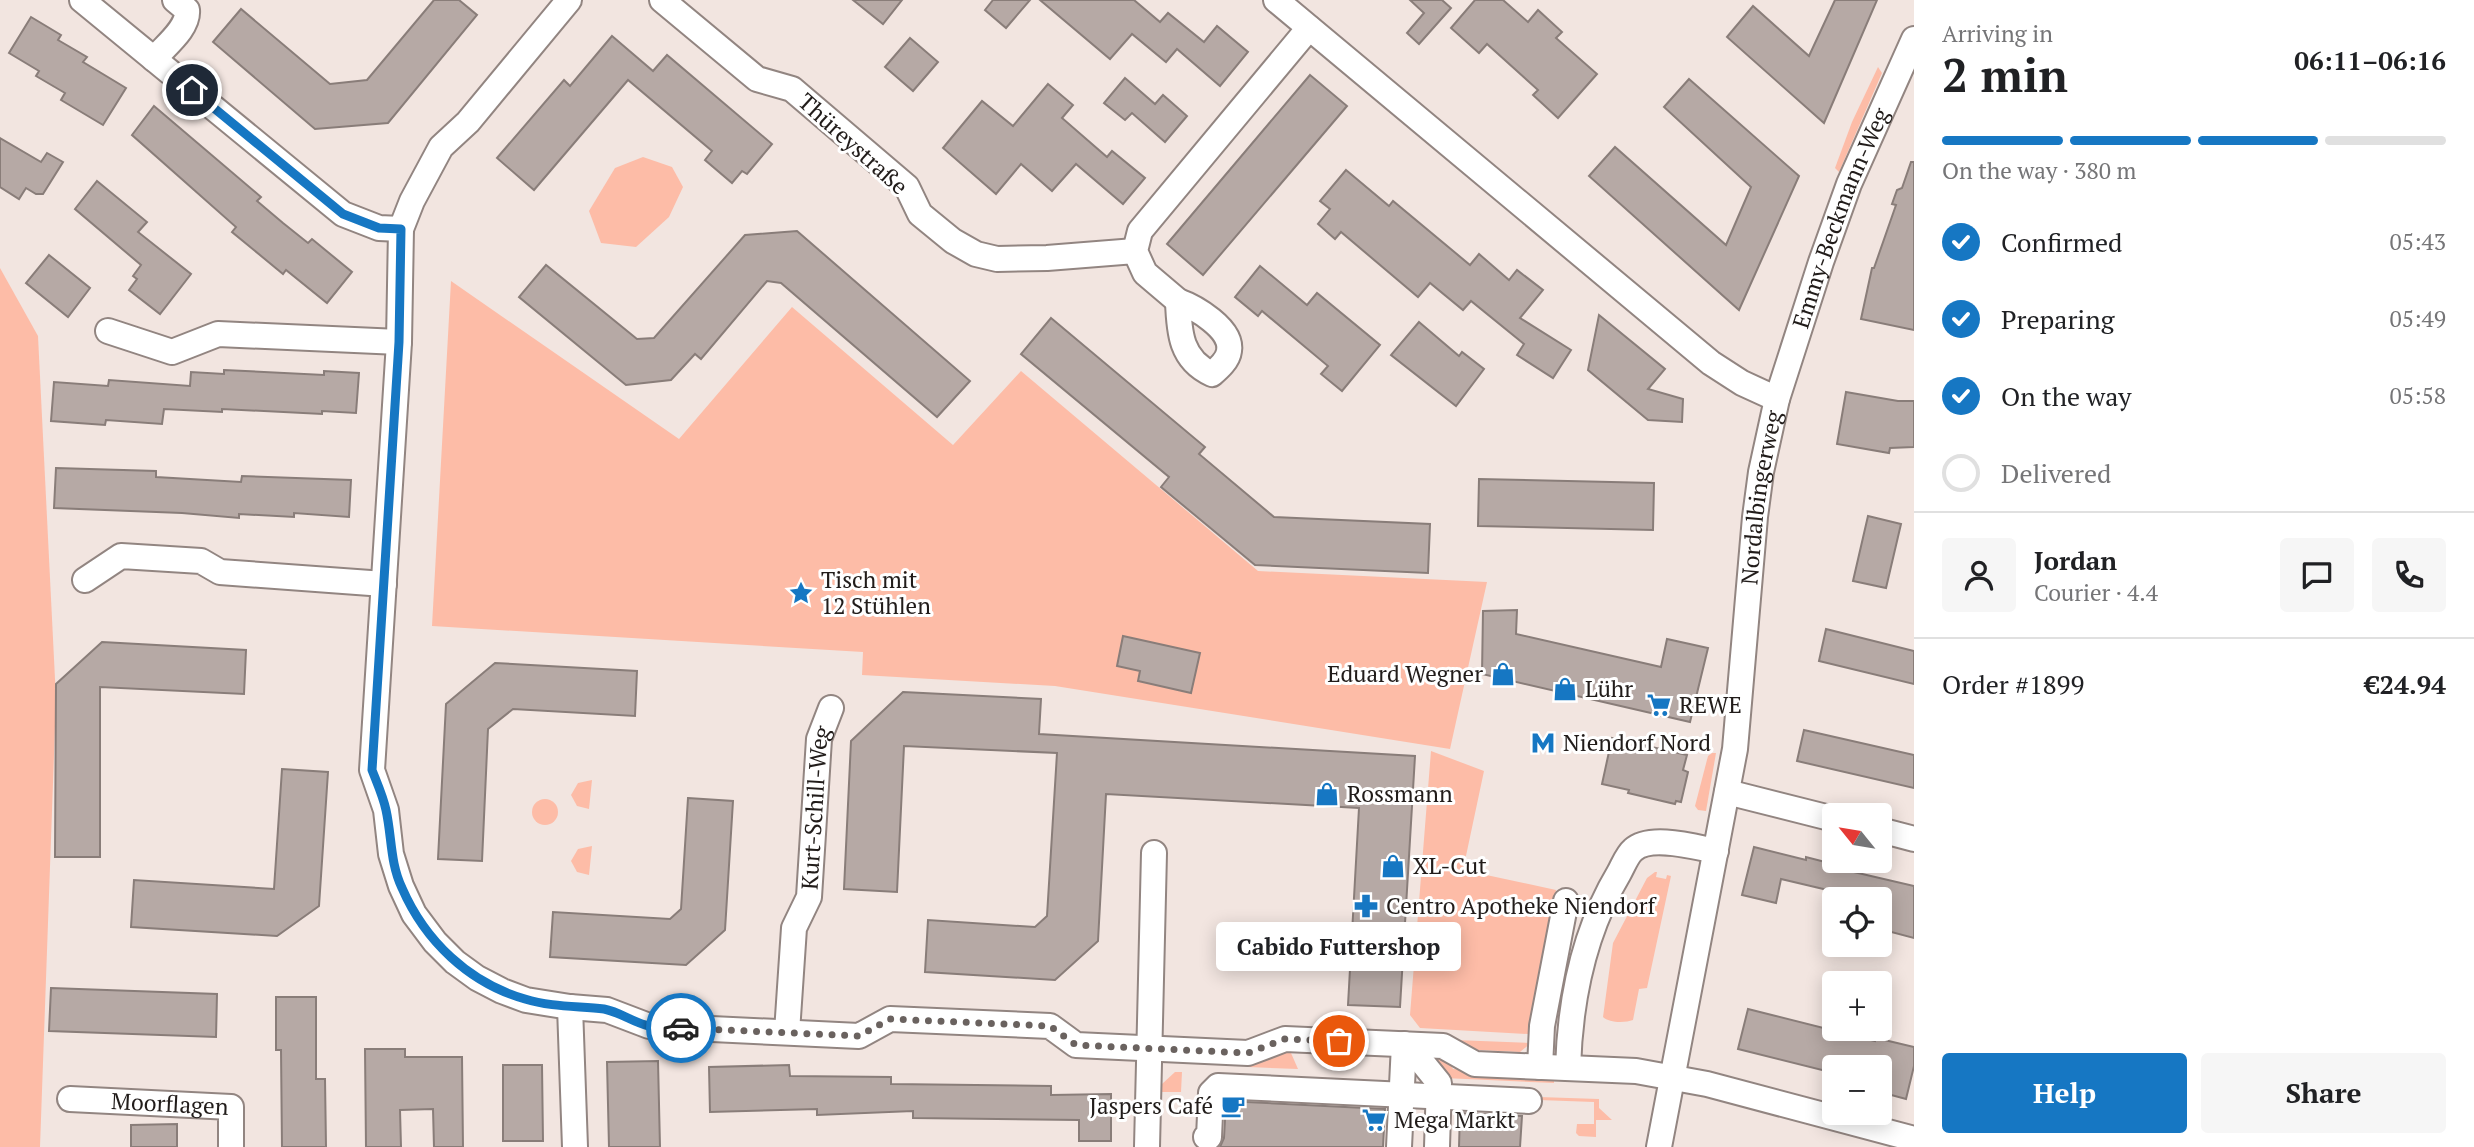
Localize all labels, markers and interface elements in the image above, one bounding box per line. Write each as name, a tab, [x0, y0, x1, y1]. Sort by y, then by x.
text: Arriving in	[1942, 18, 2053, 49]
text: 06:11–06:16	[2294, 43, 2446, 77]
text: 2 min	[1942, 44, 2068, 105]
pin	[162, 60, 222, 120]
icon: home	[173, 71, 211, 109]
street label: Thüreystraße	[792, 86, 915, 201]
street label: Emmy-Beckmann-Weg	[1785, 102, 1897, 332]
text: On the way · 380 m	[1942, 155, 2136, 186]
icon: check	[1942, 223, 1980, 261]
text: Confirmed	[2001, 225, 2122, 259]
text: 05:43	[2389, 226, 2446, 257]
icon: check	[1942, 300, 1980, 338]
text: Preparing	[2001, 302, 2114, 336]
text: 05:49	[2389, 303, 2446, 334]
icon: check	[1942, 377, 1980, 415]
text: On the way	[2001, 379, 2132, 413]
text: 05:58	[2389, 380, 2446, 411]
street label: Nordalbingerweg	[1733, 407, 1789, 586]
text: Delivered	[2001, 456, 2111, 490]
button: person	[1942, 538, 2016, 612]
button: chat	[2280, 538, 2354, 612]
button: phone	[2372, 538, 2446, 612]
text: Jordan	[2034, 543, 2117, 577]
place label: Tisch mit 12 Stühlen	[821, 564, 931, 621]
text: Courier · 4.4	[2034, 577, 2158, 608]
place icon: Tisch mit 12 Stühlen	[787, 579, 815, 607]
place label: Eduard Wegner	[1327, 658, 1483, 689]
shop icon: Eduard Wegner	[1489, 660, 1517, 688]
text: Order #1899	[1942, 667, 2084, 701]
text: €24.94	[2365, 667, 2446, 701]
place label: Lühr	[1585, 673, 1633, 704]
shop icon: Lühr	[1551, 675, 1579, 703]
place label: REWE	[1679, 689, 1742, 720]
supermarket icon: REWE	[1645, 691, 1673, 719]
street label: Kurt-Schill-Weg	[793, 720, 838, 891]
place label: Niendorf Nord	[1563, 727, 1711, 758]
metro station icon: Niendorf Nord	[1529, 729, 1557, 757]
place label: Rossmann	[1347, 778, 1453, 809]
shop icon: Rossmann	[1313, 780, 1341, 808]
north arrow	[1822, 803, 1892, 873]
map controls	[1822, 803, 1892, 1125]
place label: XL-Cut	[1413, 850, 1487, 881]
shop icon: XL-Cut	[1379, 852, 1407, 880]
button: locate	[1822, 887, 1892, 957]
place label: Centro Apotheke Niendorf	[1386, 890, 1658, 921]
pharmacy icon: Centro Apotheke Niendorf	[1352, 892, 1380, 920]
callout: Cabido Futtershop	[1216, 922, 1462, 971]
text: Cabido Futtershop	[1237, 931, 1440, 962]
button: +	[1822, 971, 1892, 1041]
courier	[646, 993, 716, 1063]
icon: car	[662, 1009, 700, 1047]
pin	[1309, 1011, 1369, 1071]
icon: bag	[1320, 1022, 1358, 1060]
button: Help	[1942, 1053, 2187, 1133]
button: Share	[2201, 1053, 2446, 1133]
button: −	[1822, 1055, 1892, 1125]
street label: Moorflagen	[111, 1085, 230, 1122]
place label: Jaspers Café	[1089, 1090, 1213, 1121]
cafe icon: Jaspers Café	[1219, 1092, 1247, 1120]
place label: Mega Markt	[1394, 1104, 1516, 1135]
supermarket icon: Mega Markt	[1360, 1106, 1388, 1134]

